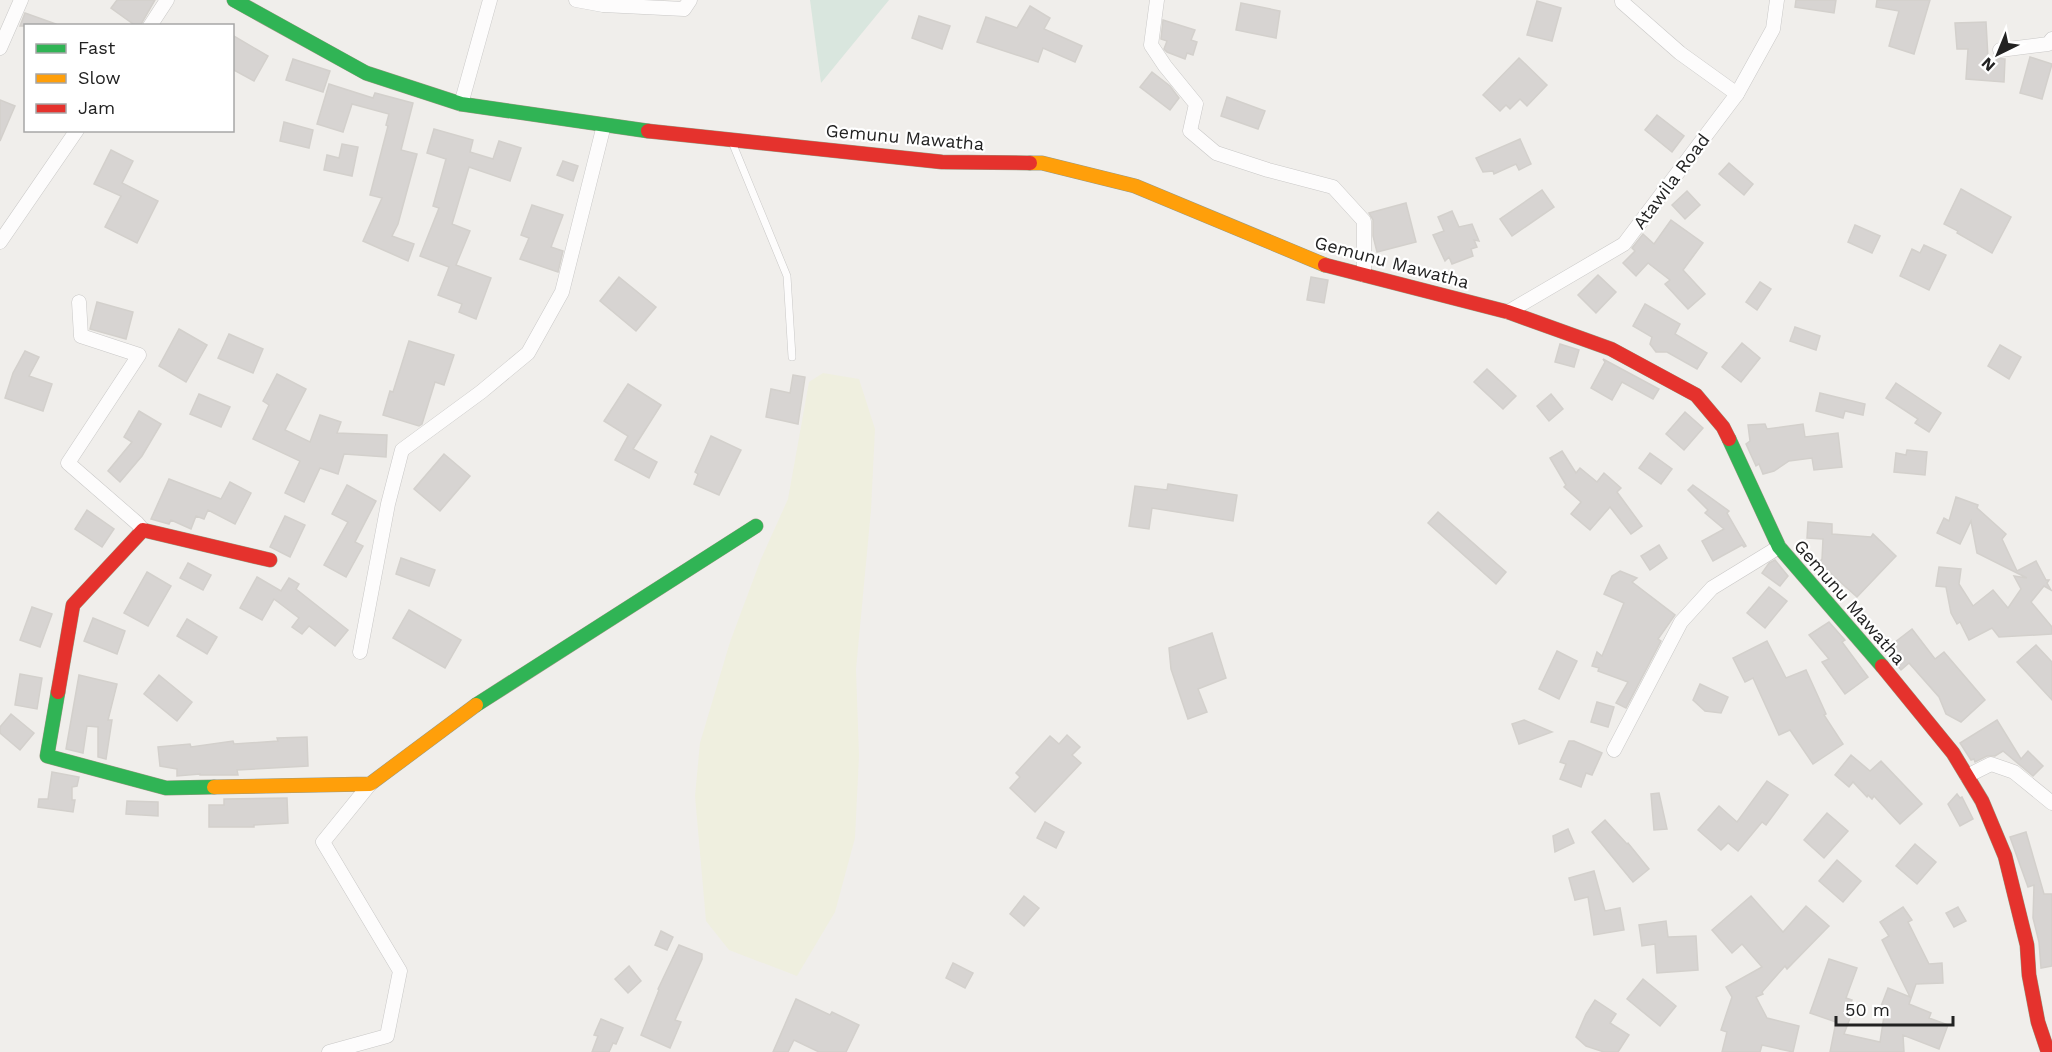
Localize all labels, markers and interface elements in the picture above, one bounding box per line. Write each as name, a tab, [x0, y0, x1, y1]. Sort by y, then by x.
legend	[24, 24, 234, 132]
north arrow	[1968, 24, 2028, 84]
text: Fast	[78, 37, 116, 58]
text: N	[1977, 54, 1999, 76]
text: Slow	[78, 67, 121, 88]
text: Jam	[78, 97, 115, 118]
street label: Gemunu Mawatha	[825, 120, 985, 154]
street label: Atawila Road	[1628, 129, 1714, 233]
street label: Gemunu Mawatha	[1313, 231, 1471, 293]
street label: Gemunu Mawatha	[1790, 535, 1910, 669]
scale bar	[1836, 989, 1953, 1027]
text: 50 m	[1845, 999, 1890, 1020]

